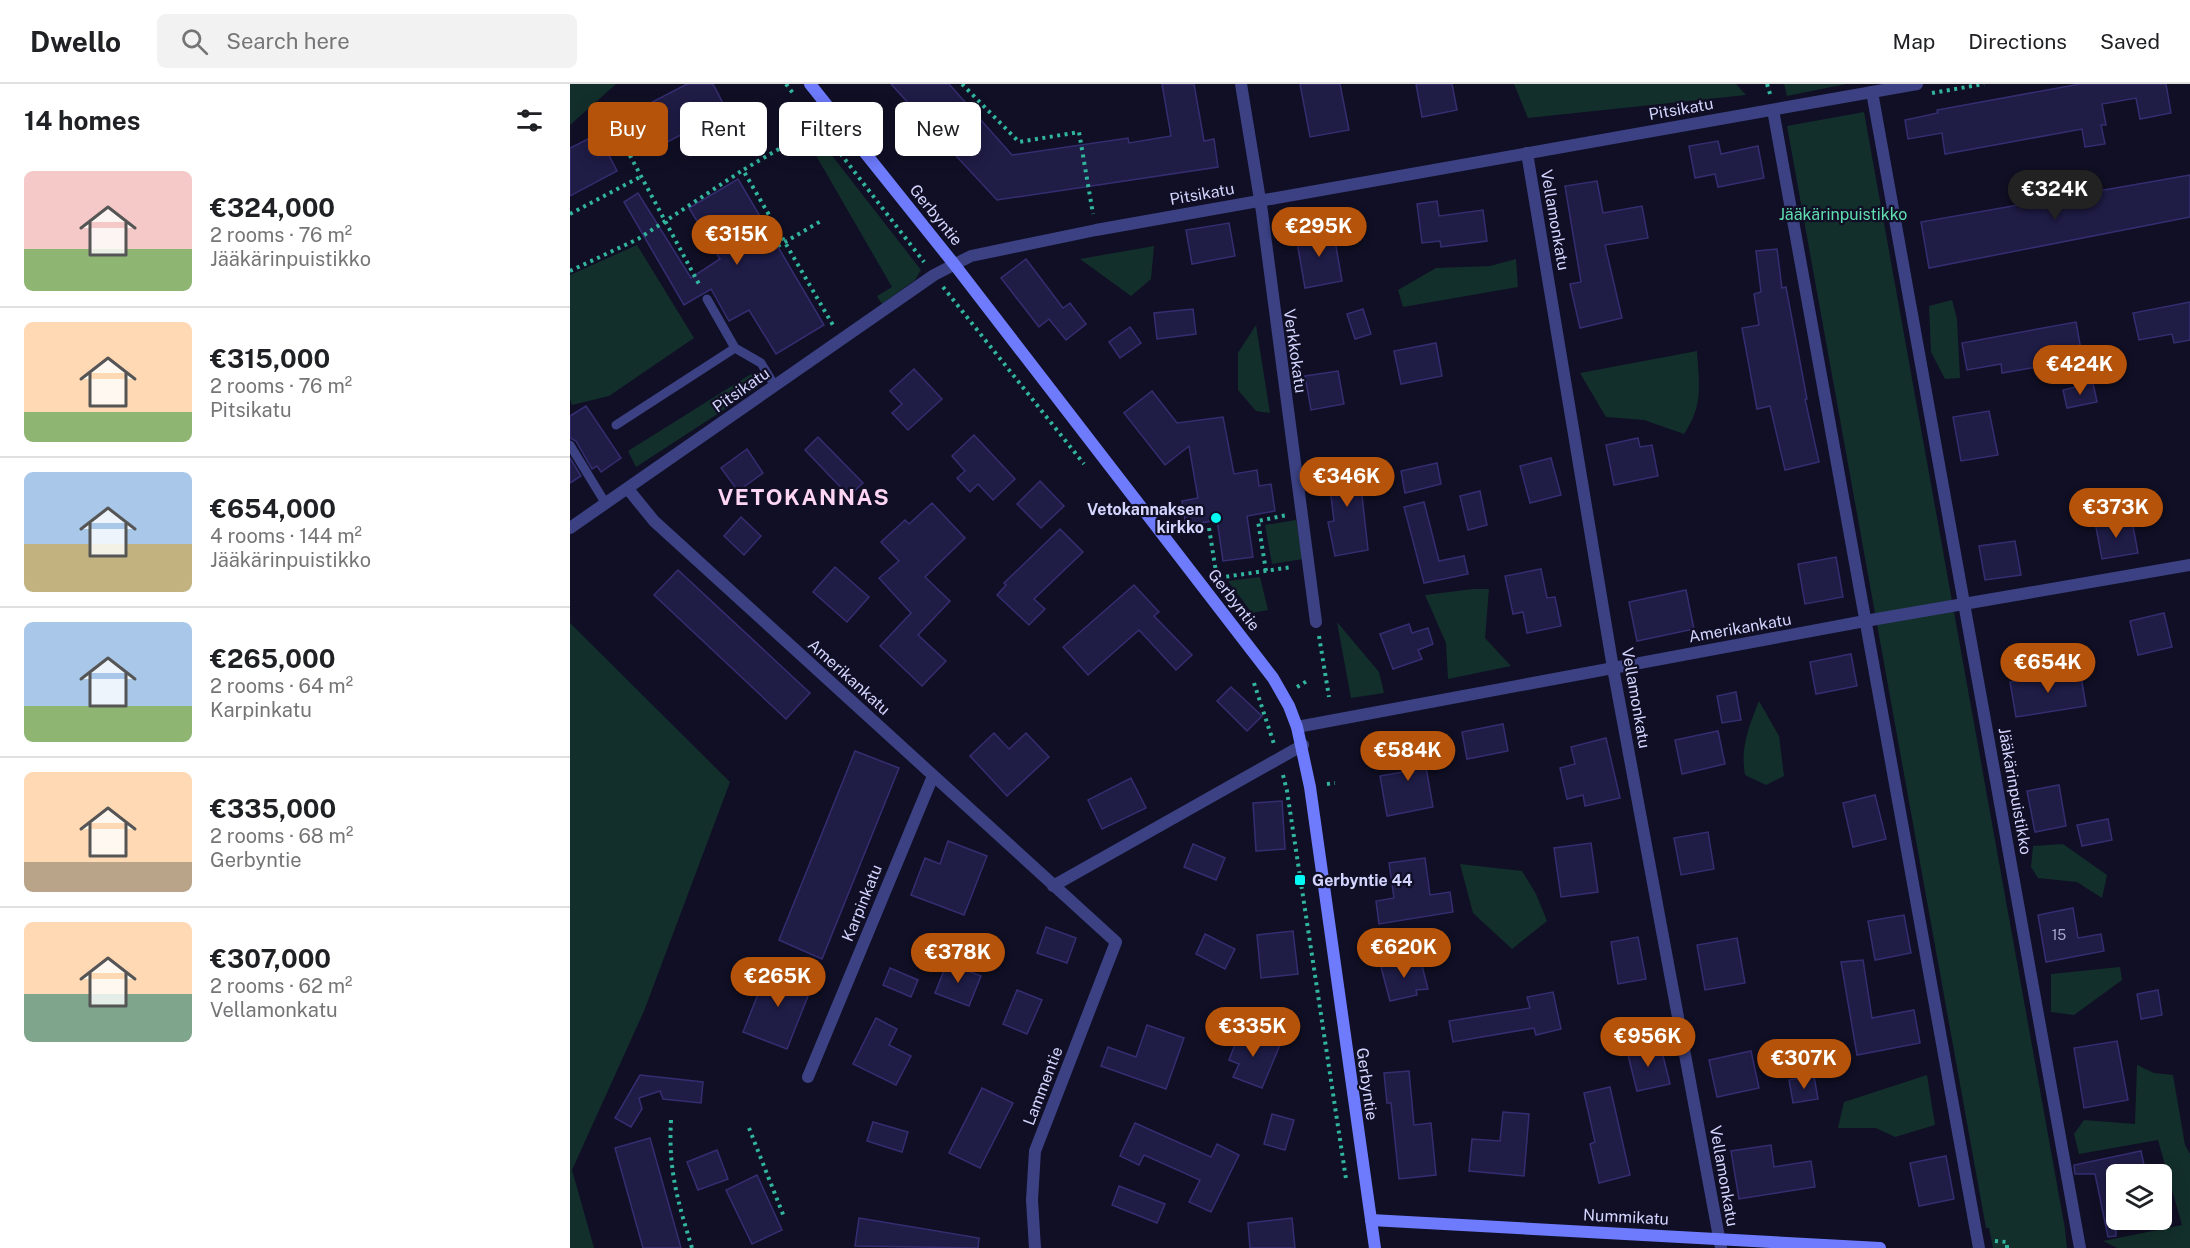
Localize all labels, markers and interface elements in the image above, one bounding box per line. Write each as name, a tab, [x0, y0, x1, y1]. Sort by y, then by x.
search box	[157, 14, 577, 68]
text: Dwello	[30, 25, 121, 58]
icon: search	[178, 25, 211, 58]
text: Search here	[226, 28, 350, 54]
text: Map	[1893, 29, 1935, 54]
text: Directions	[1968, 29, 2067, 54]
text: Saved	[2100, 29, 2160, 54]
street label: Pitsikatu	[1647, 94, 1715, 124]
chip: Buy	[588, 102, 668, 156]
chip: Rent	[680, 102, 767, 156]
chip: Filters	[779, 102, 883, 156]
chip: New	[895, 102, 981, 156]
icon: filters	[513, 104, 546, 137]
text: 14 homes	[24, 105, 140, 136]
street label: Vellamonkatu	[1537, 168, 1573, 272]
pin: €324K	[2013, 170, 2097, 221]
text: €324K	[2022, 177, 2088, 201]
street label: Pitsikatu	[1168, 179, 1236, 209]
street label: Gerbyntie	[906, 181, 966, 249]
text: €324,000	[210, 192, 335, 223]
icon: home	[72, 195, 144, 267]
park label: Jääkärinpuistikko	[1779, 205, 1907, 224]
pin: €295K	[1277, 207, 1361, 258]
text: €295K	[1286, 214, 1352, 238]
pin: €315K	[695, 215, 779, 266]
text: €315K	[706, 222, 768, 246]
text: 2 rooms · 76 m²	[210, 223, 352, 247]
text: Jääkärinpuistikko	[210, 247, 371, 271]
street label: Verkkokatu	[1280, 308, 1310, 394]
text: €315,000	[210, 343, 330, 374]
pin: €424K	[2038, 345, 2122, 396]
icon: home	[72, 346, 144, 418]
text: €424K	[2047, 352, 2113, 376]
street label: Pitsikatu	[709, 364, 773, 416]
text: 2 rooms · 76 m²	[210, 374, 352, 398]
text: Pitsikatu	[210, 398, 292, 422]
pin: €346K	[1305, 457, 1389, 508]
text: €346K	[1314, 464, 1380, 488]
district label: VETOKANNAS	[718, 484, 890, 510]
pin: €373K	[2074, 488, 2158, 539]
text: €654,000	[210, 493, 336, 524]
text: €373K	[2083, 495, 2149, 519]
icon: home	[72, 496, 144, 568]
place label: Vetokannaksen kirkko	[1087, 500, 1204, 537]
marker: Vetokannaksen kirkko	[1209, 511, 1223, 525]
text: 4 rooms · 144 m²	[210, 524, 362, 548]
text: Jääkärinpuistikko	[210, 548, 371, 572]
street label: Gerbyntie	[1204, 565, 1264, 635]
street label: Amerikankatu	[1687, 610, 1793, 646]
street label: Amerikankatu	[804, 635, 894, 719]
text: €265,000	[210, 643, 335, 674]
pin: €654K	[2006, 643, 2090, 694]
icon: home	[72, 646, 144, 718]
street label: Vellamonkatu	[1618, 646, 1654, 750]
text: €654K	[2014, 650, 2082, 674]
text: 2 rooms · 64 m²	[210, 674, 353, 698]
text: Karpinkatu	[210, 698, 312, 722]
street label: Jääkärinpuistikko	[1994, 726, 2036, 856]
pin: €584K	[1366, 731, 1450, 782]
text: €584K	[1374, 738, 1442, 762]
text: €335,000	[210, 793, 336, 824]
icon: home	[72, 796, 144, 868]
text: 2 rooms · 68 m²	[210, 824, 353, 848]
text: Gerbyntie	[210, 848, 301, 872]
street label: Karpinkatu	[838, 862, 886, 944]
place label: Gerbyntie 44	[1312, 871, 1413, 890]
marker: Gerbyntie 44	[1293, 873, 1307, 887]
house number: 15	[2052, 927, 2066, 943]
pin: €620K	[1362, 928, 1446, 979]
pin: €378K	[916, 933, 1000, 984]
text: €620K	[1371, 935, 1437, 959]
text: €378K	[925, 940, 991, 964]
text: €307,000	[210, 943, 331, 974]
icon: home	[72, 946, 144, 1018]
pin: €265K	[736, 957, 820, 1008]
text: €265K	[745, 964, 811, 988]
text: 2 rooms · 62 m²	[210, 974, 352, 998]
text: Vellamonkatu	[210, 998, 338, 1022]
pin: €335K	[1211, 1007, 1295, 1058]
text: €335K	[1219, 1014, 1287, 1038]
pin: €956K	[1606, 1017, 1690, 1068]
text: €956K	[1614, 1024, 1682, 1048]
pin: €307K	[1762, 1039, 1846, 1090]
street label: Lammentie	[1019, 1044, 1067, 1128]
street label: Gerbyntie	[1352, 1046, 1382, 1122]
text: €307K	[1771, 1046, 1837, 1070]
street label: Vellamonkatu	[1706, 1124, 1742, 1228]
map controls	[2106, 1164, 2172, 1230]
button: layers	[2106, 1164, 2172, 1230]
street label: Nummikatu	[1583, 1205, 1669, 1229]

